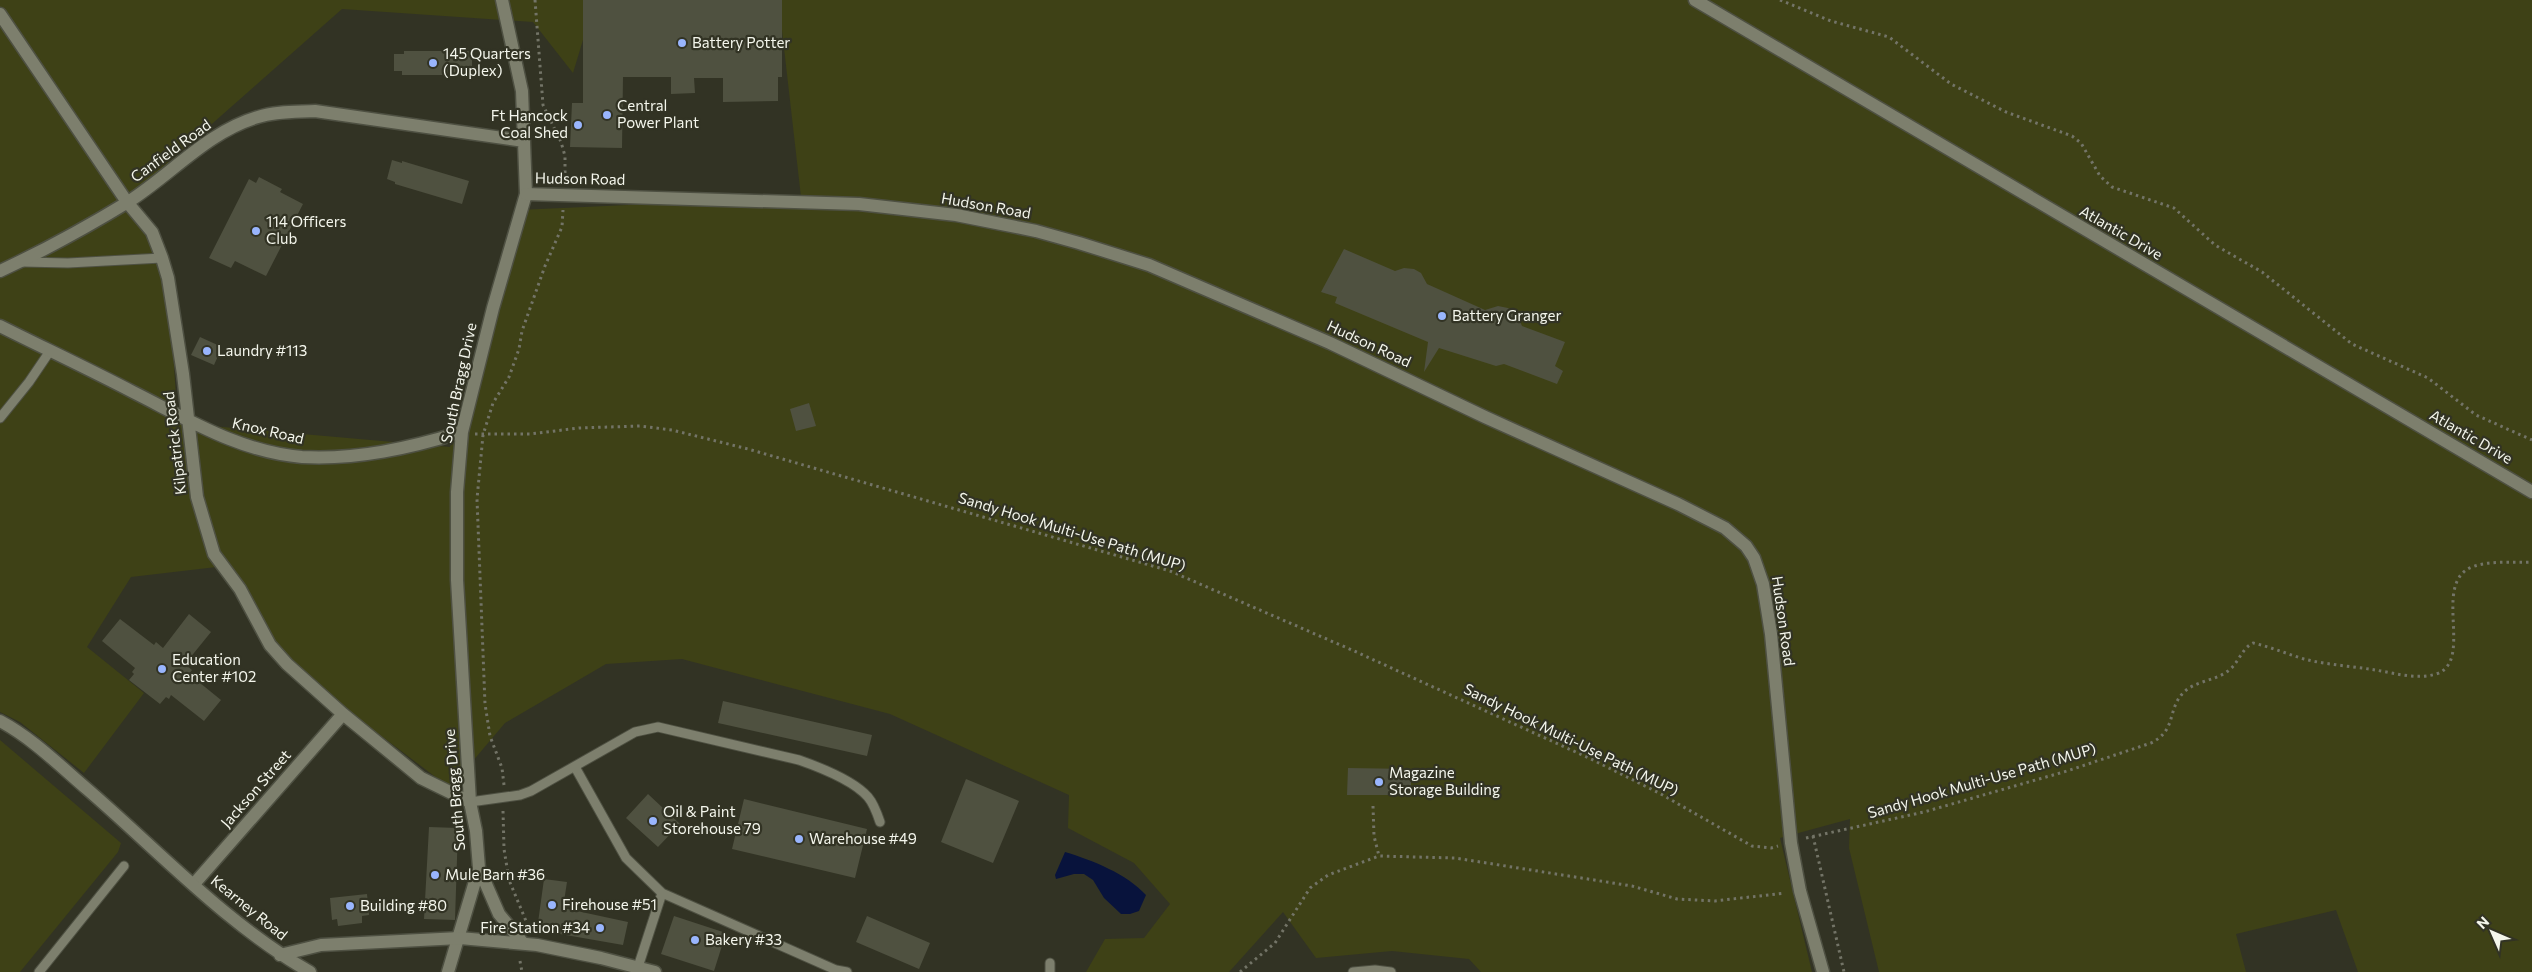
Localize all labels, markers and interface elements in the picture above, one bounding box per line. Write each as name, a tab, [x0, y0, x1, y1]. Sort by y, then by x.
place label: Battery Potter	[692, 33, 790, 51]
marker: Battery Potter	[676, 37, 688, 49]
place label: 145 Quarters (Duplex)	[443, 44, 531, 79]
marker: 145 Quarters (Duplex)	[427, 57, 439, 69]
place label: Central Power Plant	[617, 96, 699, 131]
place label: Ft Hancock Coal Shed	[491, 106, 568, 141]
marker: Central Power Plant	[601, 109, 613, 121]
street label: Canfield Road	[127, 115, 214, 185]
marker: Ft Hancock Coal Shed	[572, 119, 584, 131]
street label: Hudson Road	[535, 168, 625, 188]
street label: Hudson Road	[940, 188, 1032, 222]
street label: Atlantic Drive	[2077, 201, 2166, 263]
place label: 114 Officers Club	[266, 212, 346, 247]
marker: 114 Officers Club	[250, 225, 262, 237]
place label: Battery Granger	[1452, 306, 1561, 324]
marker: Battery Granger	[1436, 310, 1448, 322]
street label: Hudson Road	[1325, 316, 1414, 370]
street label: South Bragg Drive	[436, 321, 480, 445]
place label: Laundry #113	[217, 341, 307, 359]
marker: Laundry #113	[201, 345, 213, 357]
street label: Kilpatrick Road	[159, 390, 189, 496]
street label: Atlantic Drive	[2427, 405, 2516, 467]
street label: Knox Road	[231, 413, 306, 447]
street label: Sandy Hook Multi-Use Path (MUP)	[956, 488, 1188, 574]
street label: Hudson Road	[1769, 575, 1799, 667]
place label: Education Center #102	[172, 650, 256, 685]
marker: Education Center #102	[156, 663, 168, 675]
street label: Sandy Hook Multi-Use Path (MUP)	[1461, 679, 1682, 799]
street label: South Bragg Drive	[440, 728, 468, 852]
street label: Sandy Hook Multi-Use Path (MUP)	[1865, 739, 2098, 821]
street label: Jackson Street	[216, 746, 294, 831]
place label: Magazine Storage Building	[1389, 763, 1500, 798]
marker: Magazine Storage Building	[1373, 776, 1385, 788]
place label: Oil & Paint Storehouse 79	[663, 802, 761, 837]
marker: Oil & Paint Storehouse 79	[647, 815, 659, 827]
place label: Warehouse #49	[809, 829, 917, 847]
marker: Warehouse #49	[793, 833, 805, 845]
place label: Mule Barn #36	[445, 865, 545, 883]
marker: Mule Barn #36	[429, 869, 441, 881]
street label: Kearney Road	[208, 871, 292, 944]
place label: Firehouse #51	[562, 895, 657, 913]
place label: Building #80	[360, 896, 447, 914]
marker: Firehouse #51	[546, 899, 558, 911]
marker: Building #80	[344, 900, 356, 912]
north arrow	[2467, 907, 2517, 957]
text: N	[2473, 913, 2492, 932]
place label: Fire Station #34	[480, 918, 590, 936]
marker: Fire Station #34	[594, 922, 606, 934]
place label: Bakery #33	[705, 930, 782, 948]
marker: Bakery #33	[689, 934, 701, 946]

